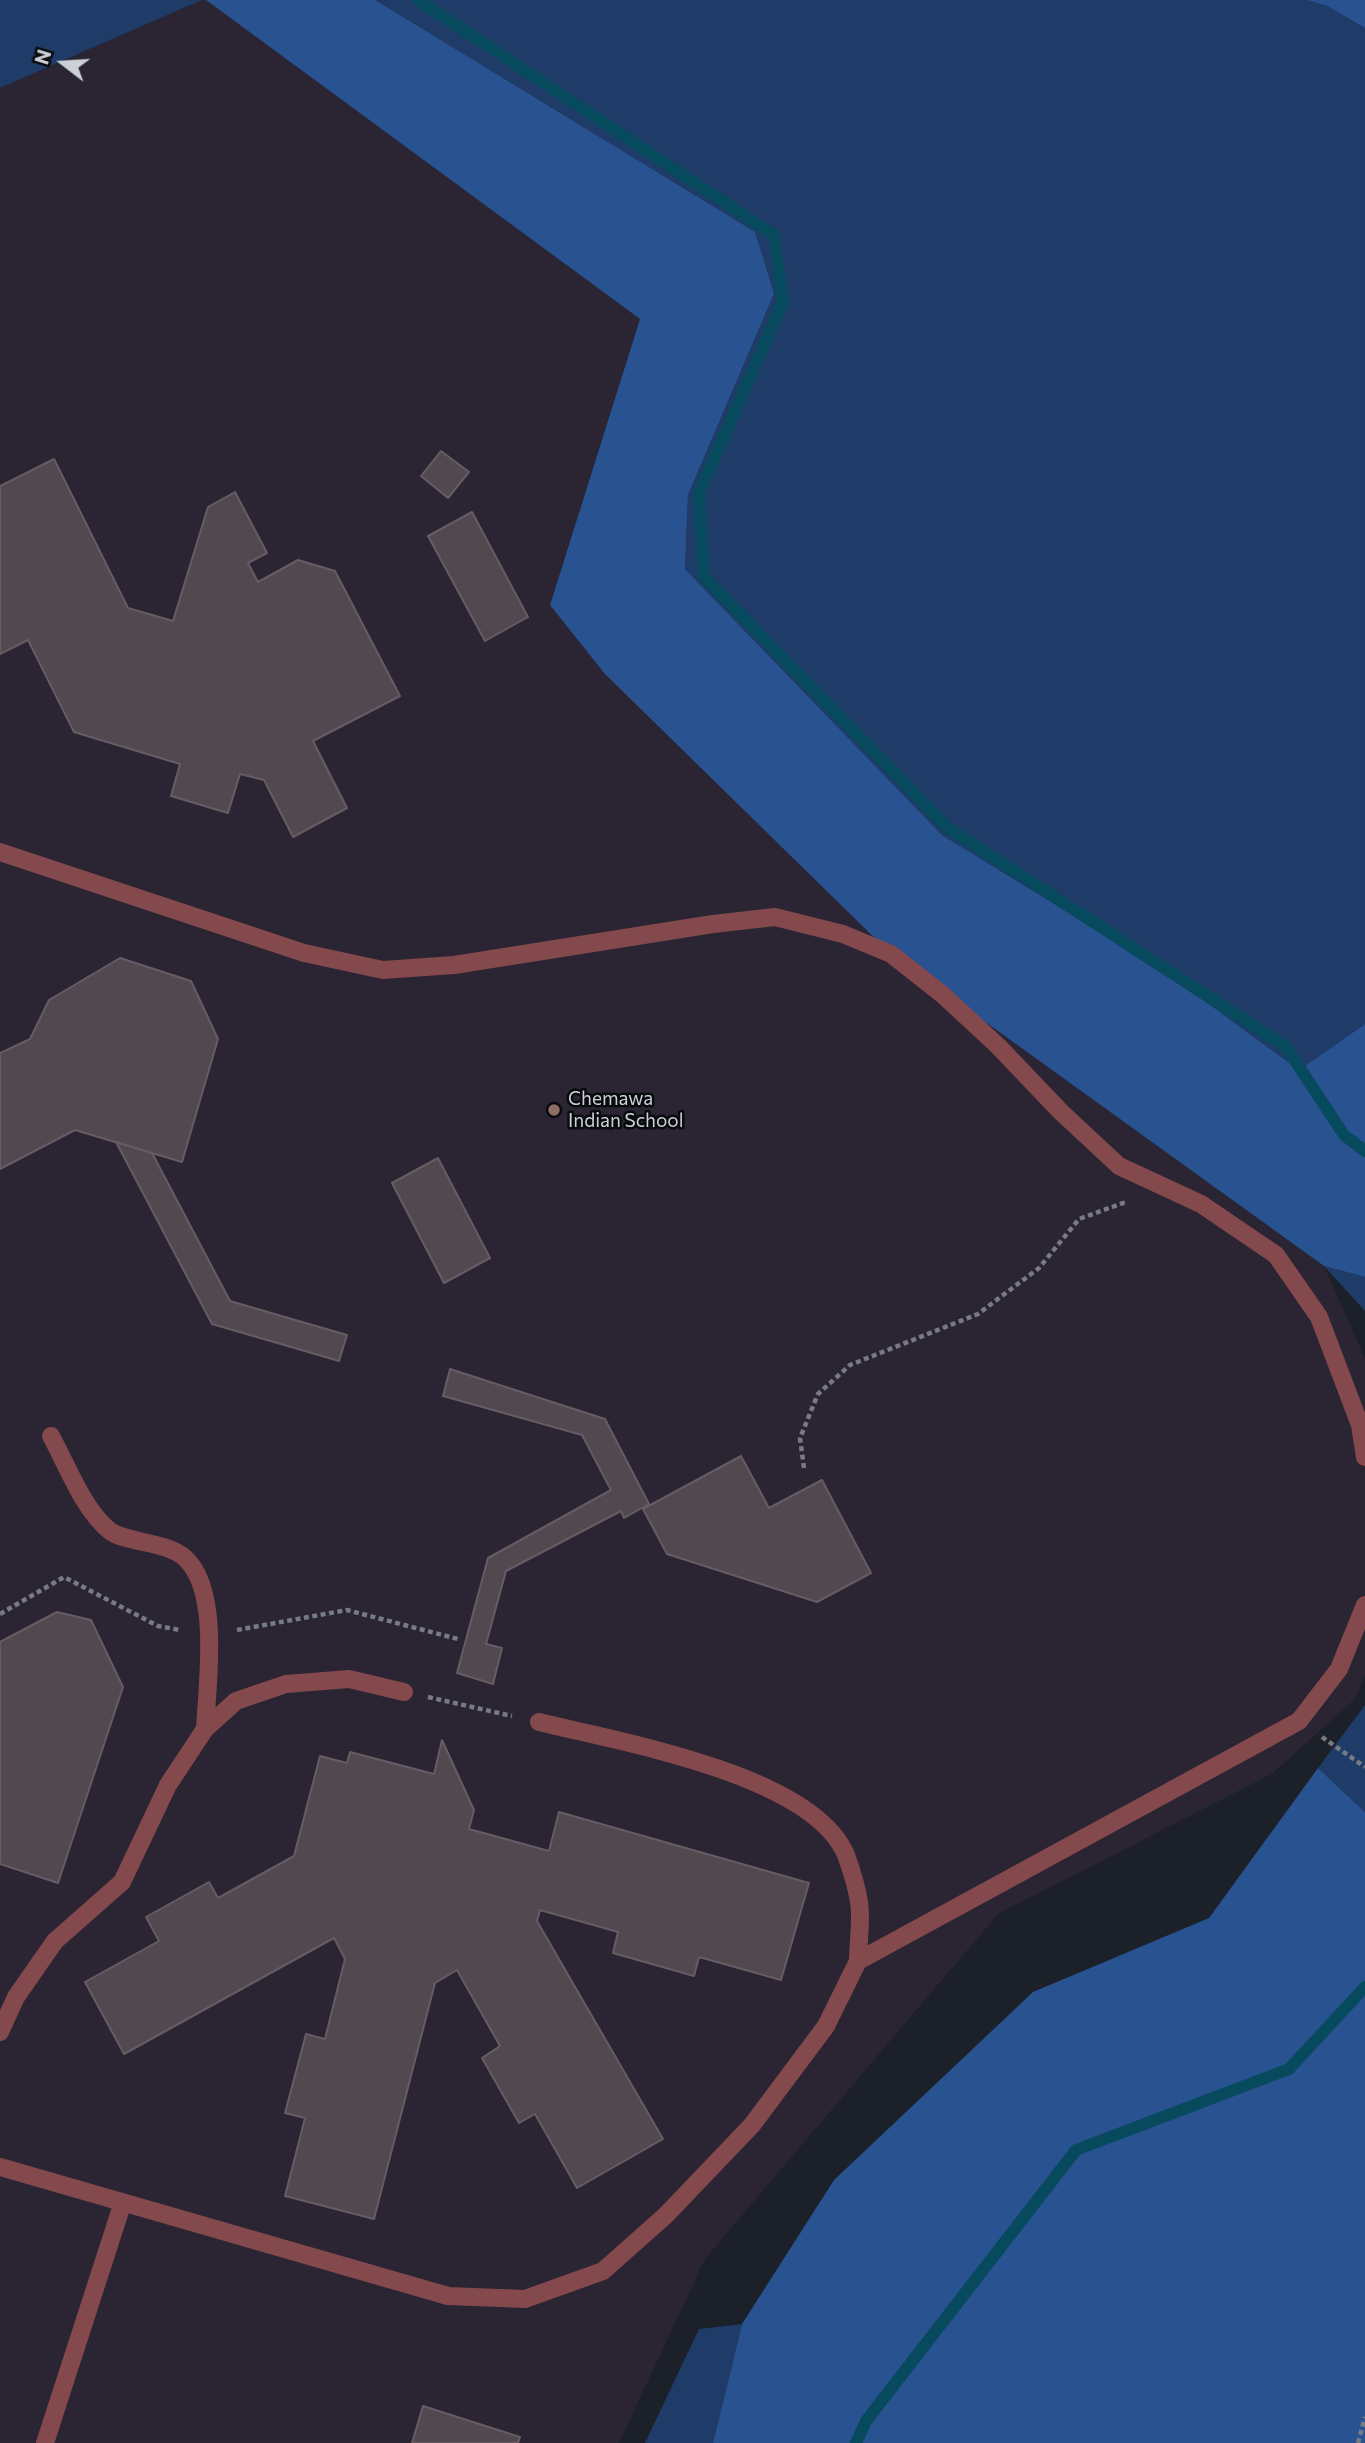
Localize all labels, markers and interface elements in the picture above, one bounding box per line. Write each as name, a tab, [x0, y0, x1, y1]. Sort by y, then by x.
north arrow	[28, 28, 98, 98]
text: N	[29, 47, 56, 67]
place label: Chemawa Indian School	[568, 1088, 683, 1132]
marker: Chemawa Indian School	[546, 1102, 562, 1118]

